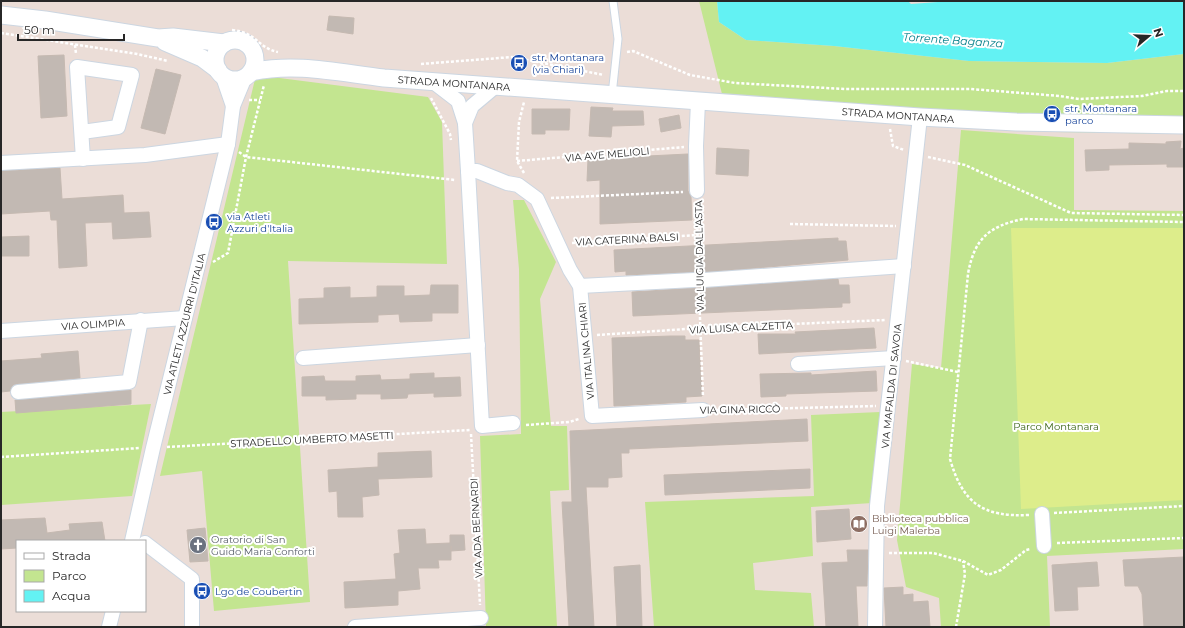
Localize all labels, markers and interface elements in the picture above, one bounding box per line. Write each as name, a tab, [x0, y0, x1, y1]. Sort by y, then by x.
scale bar	[18, 16, 124, 42]
north arrow	[1129, 16, 1169, 56]
text: 50 m	[24, 22, 55, 37]
text: N	[1150, 26, 1167, 39]
water label: Torrente Baganza	[903, 30, 1003, 50]
place label: str. Montanara (via Chiari)	[532, 51, 604, 76]
bus stop icon: str. Montanara (via Chiari)	[509, 53, 529, 73]
street label: STRADA MONTANARA	[397, 73, 511, 94]
place label: str. Montanara parco	[1065, 102, 1137, 127]
bus stop icon: str. Montanara parco	[1042, 104, 1062, 124]
street label: STRADA MONTANARA	[841, 105, 955, 126]
street label: VIA AVE MELIOLI	[564, 144, 650, 165]
street label: VIA LUIGIA DALL'ASTA	[692, 199, 707, 312]
place label: via Atleti Azzuri d'Italia	[227, 210, 293, 235]
bus stop icon: via Atleti Azzuri d'Italia	[204, 212, 224, 232]
street label: VIA CATERINA BALSI	[575, 230, 679, 249]
street label: VIA ATLETI AZZURRI D'ITALIA	[161, 251, 209, 397]
street label: VIA ITALINA CHIARI	[576, 302, 597, 400]
street label: VIA OLIMPIA	[61, 316, 126, 333]
street label: VIA LUISA CALZETTA	[689, 318, 794, 337]
street label: VIA MAFALDA DI SAVOIA	[878, 322, 905, 449]
street label: VIA GINA RICCÒ	[700, 402, 780, 417]
park label: Parco Montanara	[1013, 420, 1099, 433]
street label: STRADELLO UMBERTO MASETTI	[230, 429, 394, 450]
street label: VIA ADA BERNARDI	[467, 478, 486, 578]
place label: Biblioteca pubblica Luigi Malerba	[872, 512, 969, 537]
library icon: Biblioteca pubblica Luigi Malerba	[849, 514, 869, 534]
place label: Oratorio di San Guido Maria Conforti	[211, 533, 315, 558]
church icon: Oratorio di San Guido Maria Conforti	[188, 535, 208, 555]
legend	[16, 540, 146, 612]
text: Strada	[52, 548, 91, 563]
text: Parco	[52, 568, 86, 583]
bus stop icon: Lgo de Coubertin	[192, 581, 212, 601]
place label: Lgo de Coubertin	[215, 585, 302, 598]
text: Acqua	[52, 588, 90, 603]

